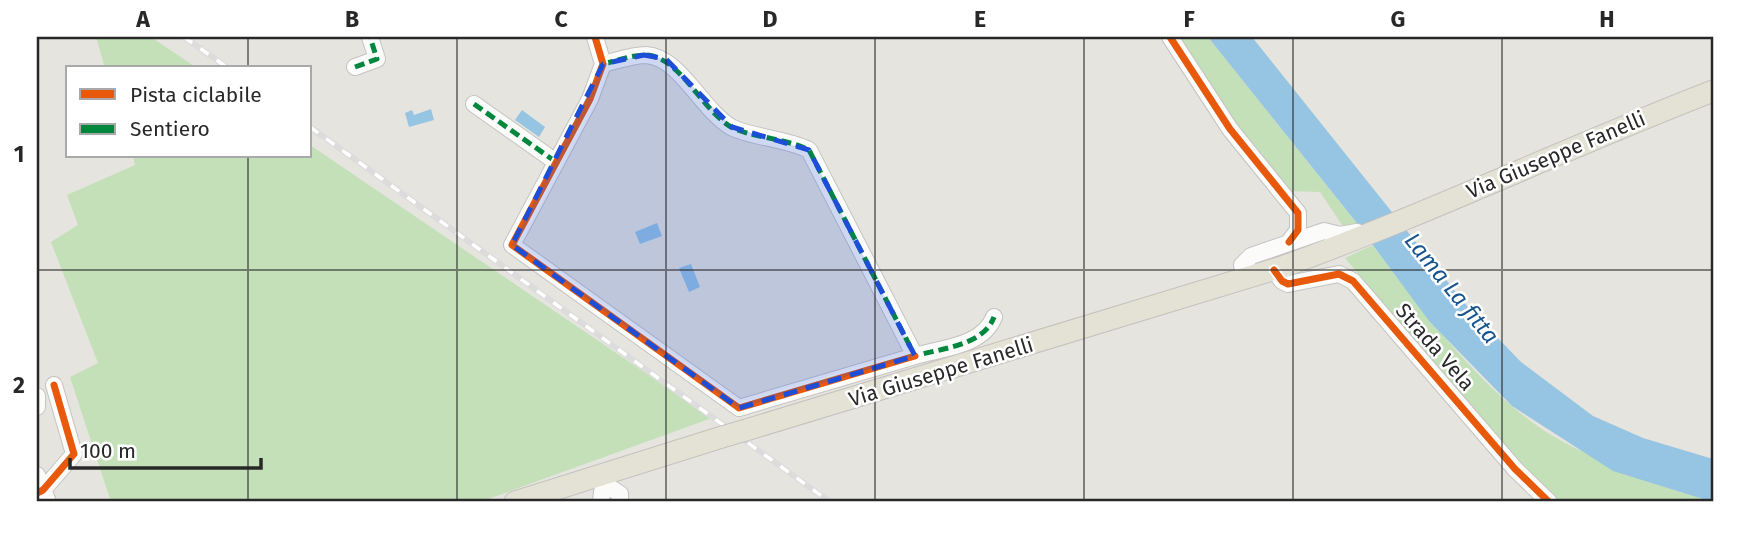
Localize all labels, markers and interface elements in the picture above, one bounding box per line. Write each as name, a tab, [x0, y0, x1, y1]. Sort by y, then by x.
text: A	[135, 5, 150, 33]
text: B	[345, 5, 359, 33]
text: C	[554, 5, 568, 33]
text: D	[763, 5, 778, 33]
text: E	[974, 5, 986, 33]
text: F	[1183, 5, 1195, 33]
text: G	[1391, 5, 1405, 33]
text: H	[1599, 5, 1615, 33]
legend	[66, 66, 312, 158]
text: Pista ciclabile	[130, 82, 262, 108]
street label: Via Giuseppe Fanelli	[1463, 106, 1649, 204]
text: Sentiero	[130, 116, 210, 142]
text: 1	[14, 140, 24, 168]
water label: Lama La fitta	[1399, 227, 1505, 349]
street label: Strada Vela	[1390, 298, 1480, 396]
street label: Via Giuseppe Fanelli	[846, 332, 1036, 412]
text: 2	[13, 371, 25, 399]
scale bar	[70, 427, 261, 471]
text: 100 m	[80, 438, 136, 464]

